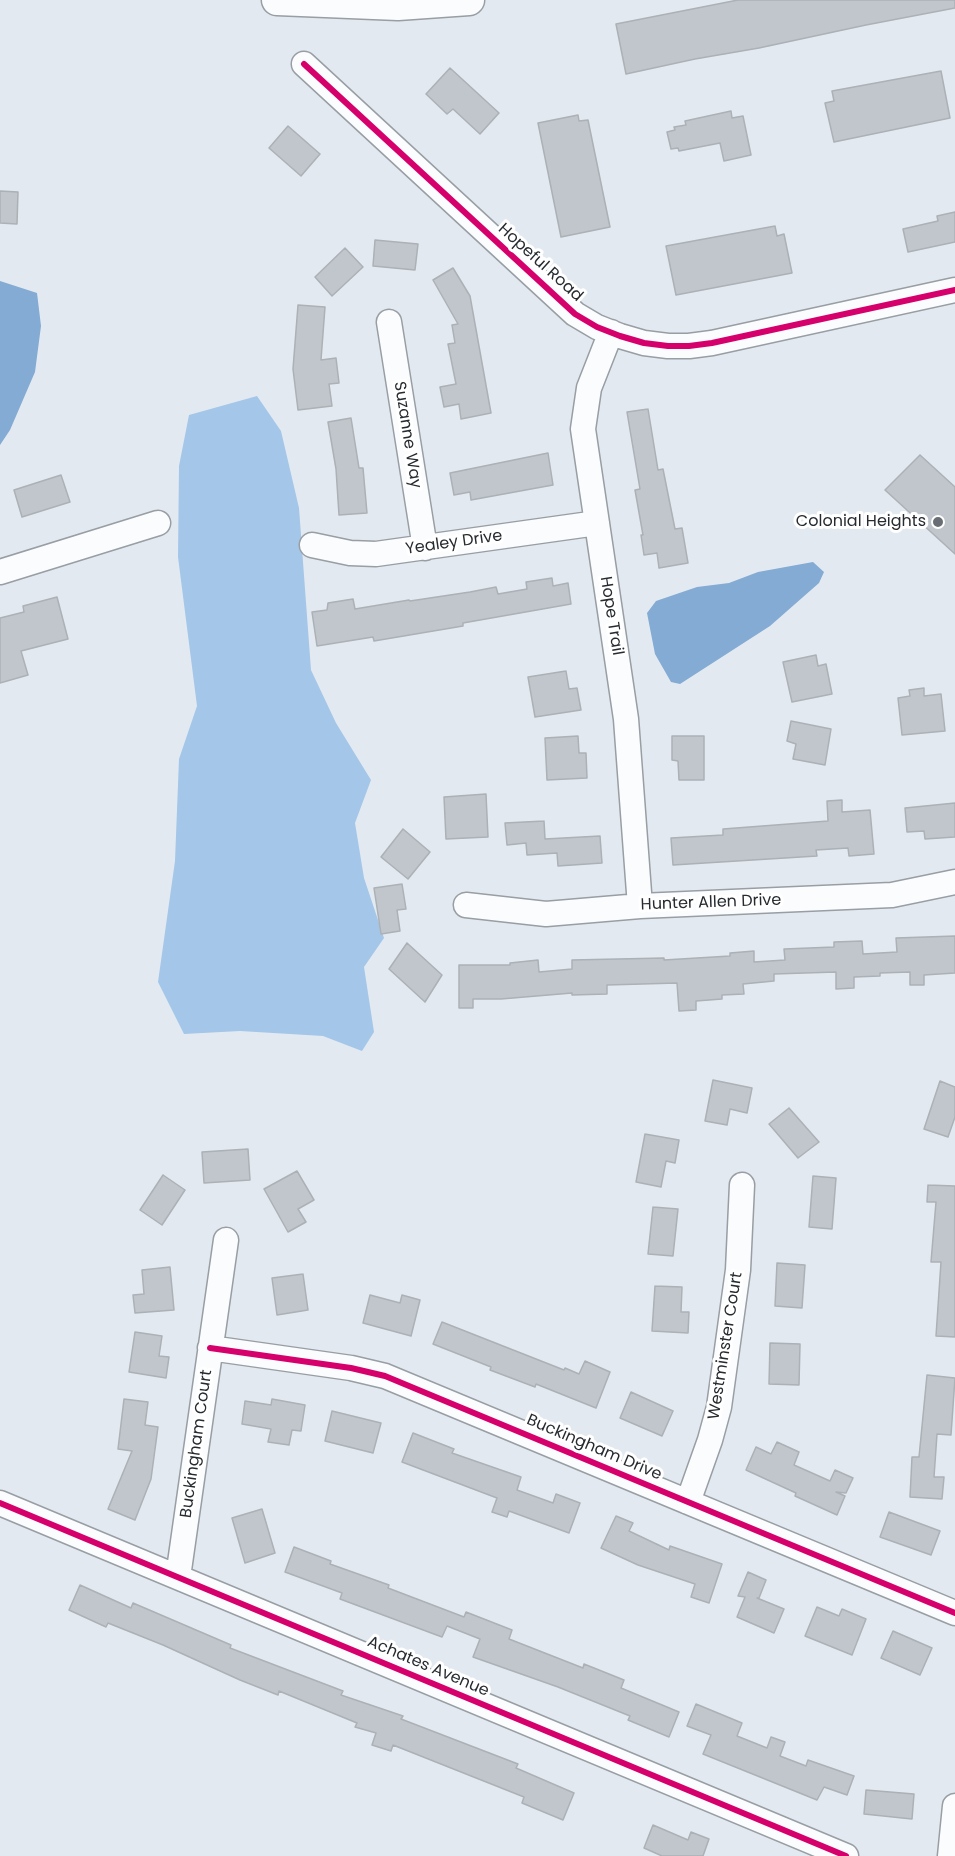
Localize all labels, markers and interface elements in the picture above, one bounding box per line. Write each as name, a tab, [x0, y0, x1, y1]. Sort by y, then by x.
street label: Hopeful Road	[494, 220, 586, 306]
street label: Suzanne Way	[389, 380, 425, 490]
place label: Colonial Heights	[796, 512, 926, 532]
marker: Colonial Heights	[931, 515, 945, 529]
street label: Yealey Drive	[404, 527, 504, 559]
street label: Hope Trail	[595, 575, 627, 657]
street label: Hunter Allen Drive	[640, 891, 782, 915]
street label: Westminster Court	[705, 1271, 747, 1421]
street label: Buckingham Court	[177, 1369, 217, 1519]
street label: Buckingham Drive	[524, 1411, 664, 1485]
street label: Achates Avenue	[364, 1633, 492, 1701]

